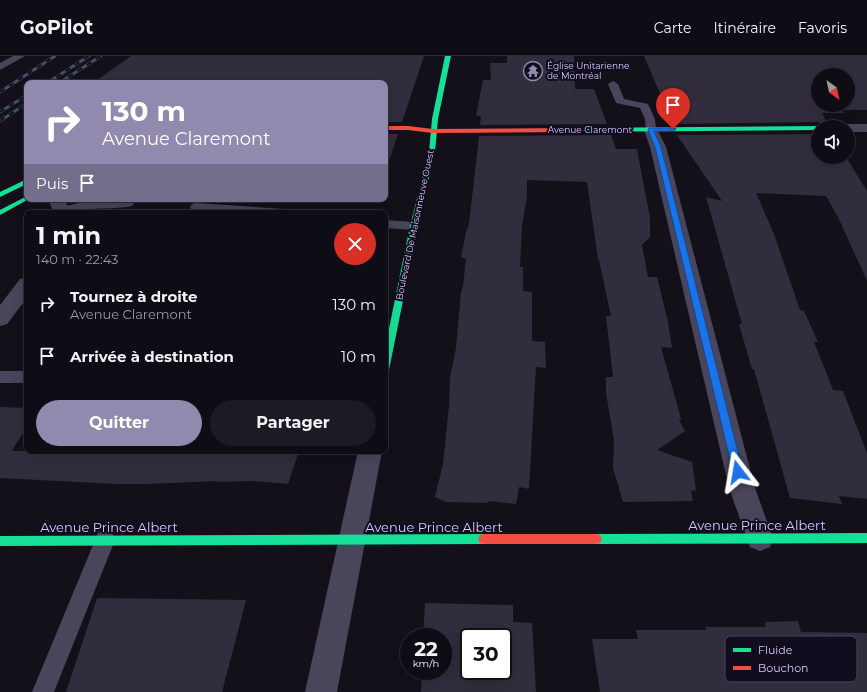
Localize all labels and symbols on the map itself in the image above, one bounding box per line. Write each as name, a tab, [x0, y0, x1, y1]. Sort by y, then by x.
temple icon: Église Unitarienne de Montréal	[522, 60, 544, 82]
place label: Église Unitarienne de Montréal	[547, 60, 630, 81]
north arrow	[811, 68, 855, 112]
pin	[656, 88, 690, 129]
street label: Avenue Claremont	[548, 124, 632, 135]
street label: Boulevard De Maisonneuve Ouest	[393, 149, 436, 301]
position arrow	[717, 451, 759, 493]
street label: Avenue Prince Albert	[688, 517, 826, 533]
street label: Avenue Prince Albert	[40, 519, 178, 535]
street label: Avenue Prince Albert	[365, 519, 503, 535]
speed limit sign: 30	[460, 628, 512, 680]
legend	[725, 636, 857, 682]
text: Fluide	[758, 643, 793, 657]
text: Bouchon	[758, 661, 808, 675]

